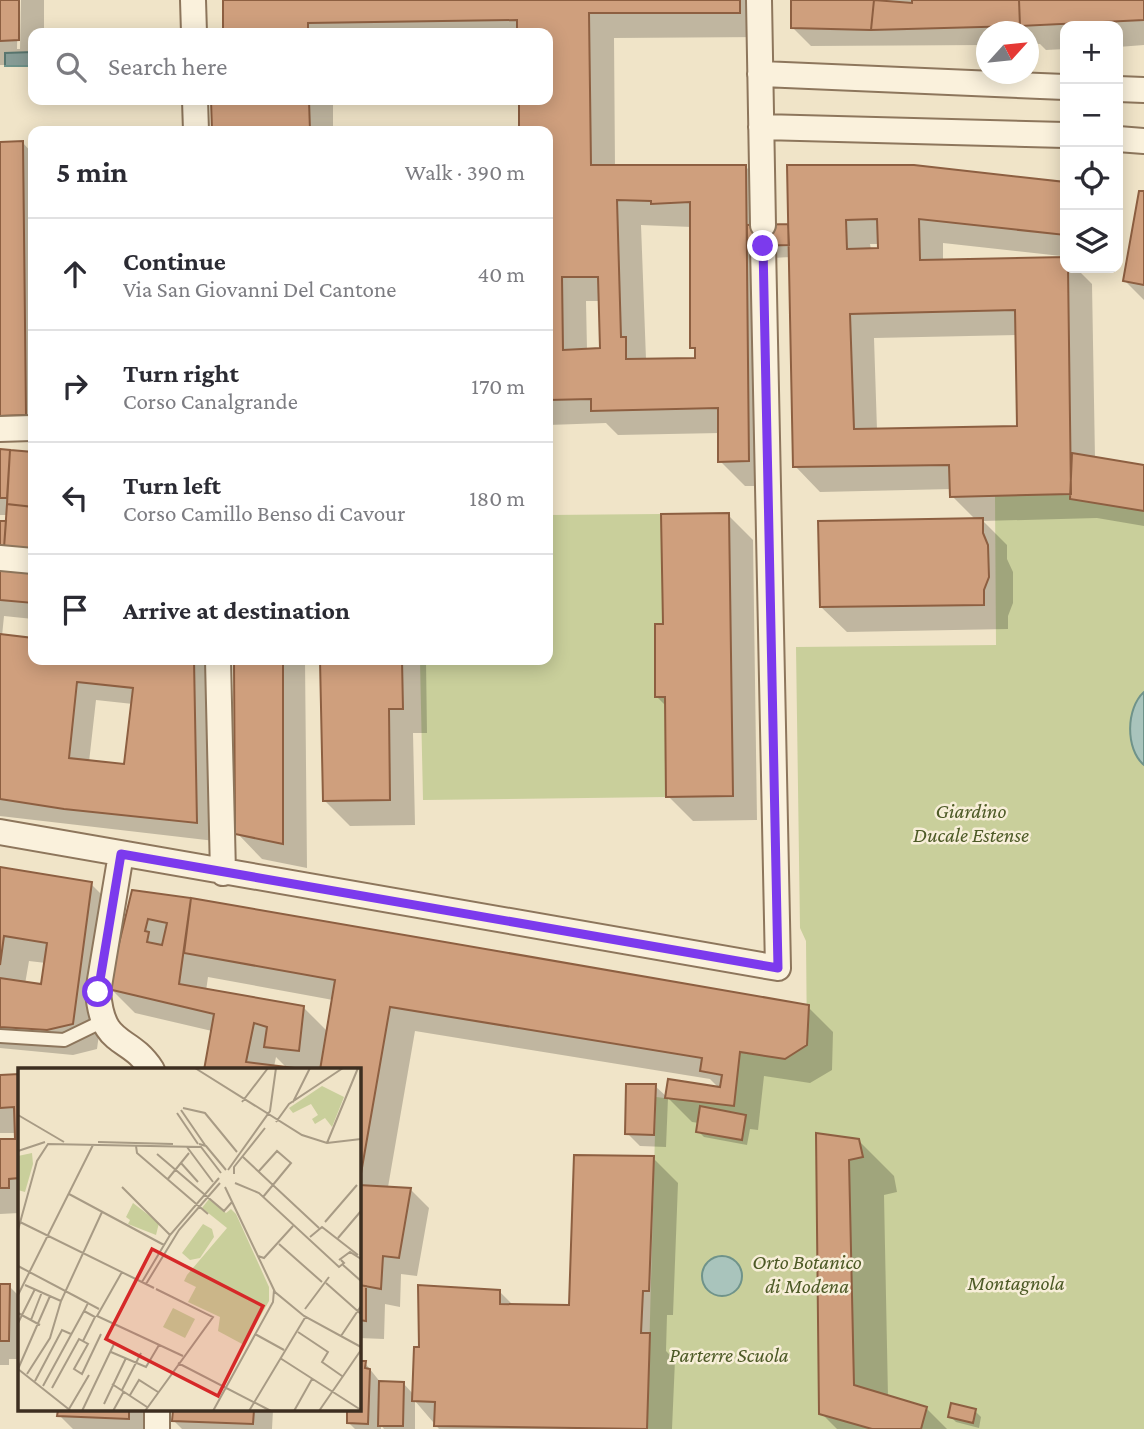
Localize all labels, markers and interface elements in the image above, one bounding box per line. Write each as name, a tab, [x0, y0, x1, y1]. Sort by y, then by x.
north arrow	[976, 21, 1039, 84]
map controls	[1060, 21, 1123, 273]
button: +	[1060, 21, 1123, 84]
search box	[28, 28, 553, 105]
icon: search	[52, 48, 90, 86]
text: Search here	[108, 52, 227, 81]
button: −	[1060, 84, 1123, 147]
button: locate	[1060, 147, 1123, 210]
text: 5 min	[56, 155, 128, 188]
text: Walk · 390 m	[405, 159, 525, 185]
button: layers	[1060, 210, 1123, 273]
route end	[747, 230, 778, 261]
text: Continue	[123, 247, 226, 276]
icon: ahead	[56, 255, 94, 293]
text: 40 m	[477, 261, 525, 287]
text: Via San Giovanni Del Cantone	[123, 276, 396, 302]
text: Turn right	[123, 359, 239, 388]
icon: right	[56, 367, 94, 405]
text: 170 m	[471, 373, 525, 399]
text: Corso Canalgrande	[123, 388, 298, 414]
text: Turn left	[123, 471, 221, 500]
icon: left	[56, 479, 94, 517]
text: 180 m	[469, 485, 525, 511]
text: Corso Camillo Benso di Cavour	[123, 500, 405, 526]
icon: arrive	[56, 591, 94, 629]
text: Arrive at destination	[123, 596, 350, 625]
park label: Giardino Ducale Estense	[913, 799, 1029, 847]
route start	[82, 976, 113, 1007]
inset map	[18, 1068, 360, 1412]
park label: Orto Botanico di Modena	[752, 1250, 862, 1298]
park label: Montagnola	[966, 1271, 1065, 1295]
park label: Parterre Scuola	[669, 1343, 789, 1367]

